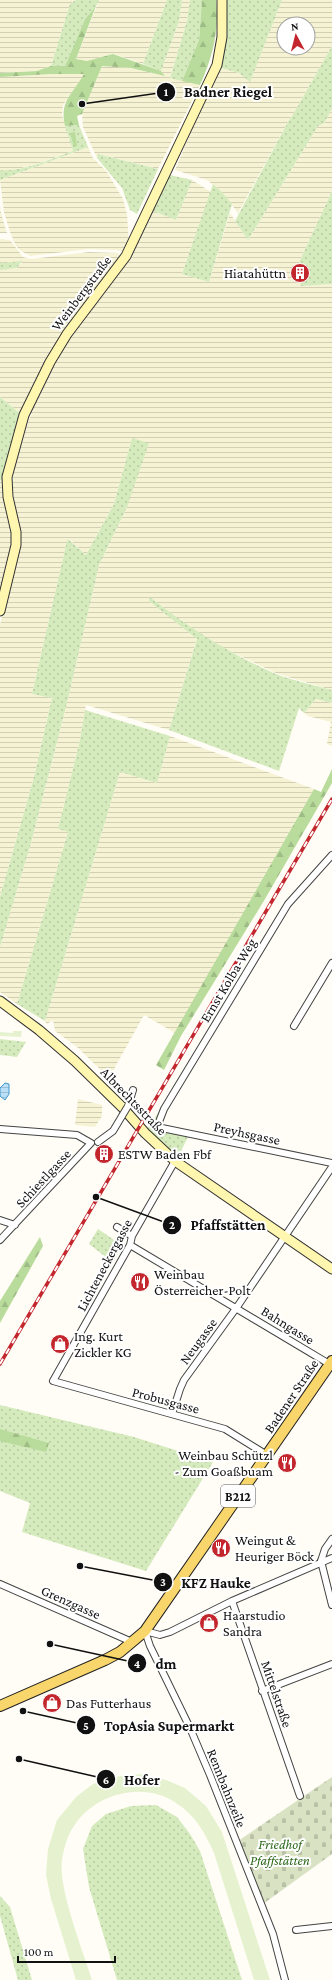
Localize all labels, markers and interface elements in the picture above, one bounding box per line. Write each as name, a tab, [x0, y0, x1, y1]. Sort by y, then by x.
north arrow	[276, 16, 316, 56]
text: N	[290, 20, 300, 32]
callout: Badner Riegel	[156, 78, 280, 105]
text: Badner Riegel	[184, 84, 273, 100]
text: 1	[164, 85, 169, 99]
street label: Weinbergstraße	[48, 252, 114, 334]
building icon: Hiatahüttn	[289, 262, 311, 284]
place label: Hiatahüttn	[224, 265, 286, 281]
street label: Ernst Kolba-Weg	[197, 935, 259, 1025]
street label: Albrechtsstraße	[98, 1064, 170, 1138]
street label: Preyhsgasse	[212, 1118, 282, 1148]
building icon: ESTW Baden Fbf	[93, 1143, 115, 1165]
street label: Schiestlgasse	[12, 1146, 74, 1210]
place label: ESTW Baden Fbf	[118, 1146, 212, 1162]
callout: Pfaffstätten	[162, 1211, 273, 1238]
street label: Lichteneckergasse	[73, 1216, 135, 1314]
text: Pfaffstätten	[191, 1217, 266, 1233]
text: 2	[169, 1218, 175, 1232]
place label: Weinbau Österreicher-Polt	[154, 1266, 251, 1298]
restaurant icon: Weinbau Österreicher-Polt	[129, 1271, 151, 1293]
street label: Bahngasse	[259, 1302, 317, 1348]
street label: Neugasse	[176, 1315, 220, 1367]
place label: Ing. Kurt Zickler KG	[74, 1328, 132, 1360]
shop icon: Ing. Kurt Zickler KG	[49, 1333, 71, 1355]
street label: Badener Straße	[261, 1356, 321, 1436]
street label: Probusgasse	[131, 1383, 201, 1417]
place label: Weinbau Schützl - Zum Goaßbuam	[174, 1447, 273, 1479]
restaurant icon: Weinbau Schützl - Zum Goaßbuam	[276, 1452, 298, 1474]
road number: B212	[221, 1485, 255, 1507]
place label: Weingut & Heuriger Böck	[235, 1532, 314, 1564]
restaurant icon: Weingut & Heuriger Böck	[210, 1537, 232, 1559]
callout: KFZ Hauke	[153, 1569, 259, 1596]
text: 3	[160, 1575, 166, 1589]
text: KFZ Hauke	[181, 1575, 251, 1591]
street label: Grenzgasse	[39, 1582, 103, 1622]
place label: Haarstudio Sandra	[223, 1607, 286, 1639]
shop icon: Haarstudio Sandra	[198, 1612, 220, 1634]
callout: dm	[127, 1650, 184, 1677]
text: dm	[156, 1656, 177, 1672]
text: 4	[134, 1657, 141, 1671]
street label: Mittelstraße	[258, 1659, 296, 1729]
shop icon: Das Futterhaus	[41, 1692, 63, 1714]
place label: Das Futterhaus	[66, 1695, 151, 1711]
callout: TopAsia Supermarkt	[76, 1712, 242, 1739]
text: TopAsia Supermarkt	[104, 1718, 235, 1734]
text: 5	[83, 1719, 89, 1733]
street label: Rennbahnzeile	[204, 1746, 250, 1830]
callout: Hofer	[96, 1766, 168, 1793]
text: Hofer	[124, 1772, 160, 1788]
text: 6	[103, 1773, 109, 1787]
park label: Friedhof Pfaffstätten	[250, 1836, 310, 1868]
scale bar	[18, 1938, 115, 1964]
text: 100 m	[24, 1945, 54, 1959]

